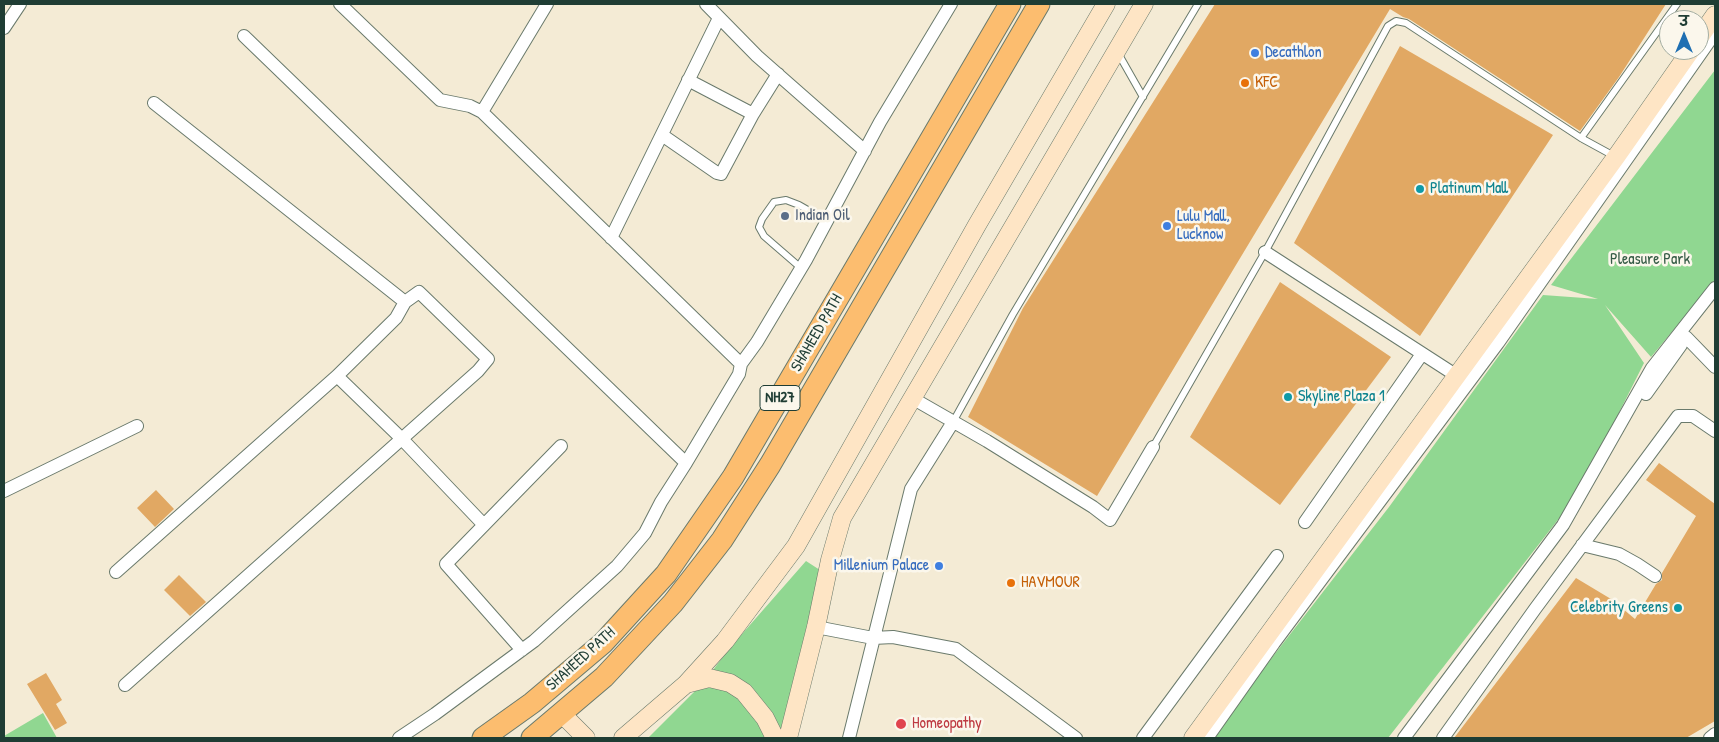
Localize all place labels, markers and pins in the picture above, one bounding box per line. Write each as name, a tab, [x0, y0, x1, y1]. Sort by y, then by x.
place label: Decathlon	[1265, 43, 1322, 63]
marker: Decathlon	[1249, 47, 1261, 59]
place label: KFC	[1255, 73, 1278, 93]
marker: KFC	[1239, 77, 1251, 89]
place label: Platinum Mall	[1430, 179, 1508, 199]
marker: Platinum Mall	[1414, 183, 1426, 195]
place label: Indian Oil	[795, 206, 850, 226]
place label: Lulu Mall, Lucknow	[1177, 207, 1230, 245]
marker: Indian Oil	[779, 210, 791, 222]
marker: Lulu Mall, Lucknow	[1161, 220, 1173, 232]
place label: Skyline Plaza 1	[1298, 387, 1385, 407]
marker: Skyline Plaza 1	[1282, 391, 1294, 403]
place label: Millenium Palace	[834, 556, 929, 576]
marker: Millenium Palace	[933, 560, 945, 572]
place label: HAVMOUR	[1021, 573, 1080, 593]
marker: HAVMOUR	[1005, 577, 1017, 589]
place label: Celebrity Greens	[1570, 598, 1668, 618]
marker: Celebrity Greens	[1672, 602, 1684, 614]
place label: Homeopathy	[912, 714, 982, 734]
marker: Homeopathy	[894, 717, 908, 731]

